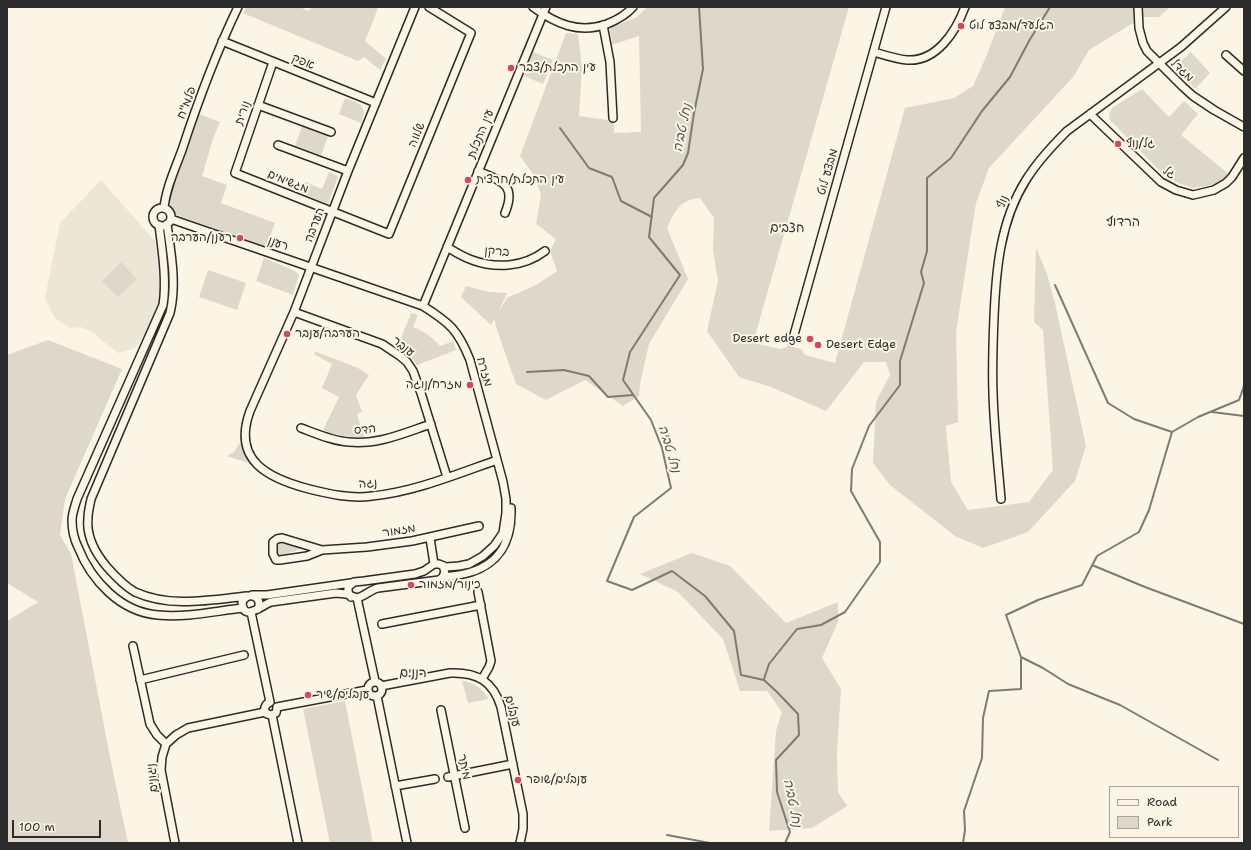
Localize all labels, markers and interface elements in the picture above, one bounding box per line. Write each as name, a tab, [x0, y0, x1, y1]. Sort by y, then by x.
place label: הגלעד/מבצע לוט	[969, 19, 1054, 33]
marker: הגלעד/מבצע לוט	[956, 21, 966, 31]
street label: אפק	[290, 51, 316, 73]
street label: מגדל	[1167, 57, 1197, 85]
place label: עין התכלת/צבר	[519, 61, 596, 75]
marker: עין התכלת/צבר	[506, 63, 516, 73]
street label: פלמ"ח	[174, 85, 200, 121]
street label: נורית	[232, 99, 254, 127]
water label: נחל טביה	[670, 102, 696, 154]
street label: עין התכלת	[465, 107, 497, 161]
street label: שלווה	[405, 120, 429, 150]
place label: גל/נוף	[1126, 137, 1155, 151]
marker: גל/נוף	[1113, 139, 1123, 149]
street label: מבצע לוט	[814, 147, 842, 197]
street label: גל	[1160, 164, 1178, 182]
street label: מגשימים	[265, 167, 311, 197]
place label: עין התכלת/חרצית	[476, 173, 564, 187]
marker: עין התכלת/חרצית	[463, 175, 473, 185]
street label: נוף	[994, 193, 1012, 211]
street label: הערבה	[302, 206, 328, 244]
district label: הרדוף	[1106, 215, 1140, 231]
district label: חצבים	[770, 221, 804, 237]
place label: רענן/הערבה	[171, 231, 232, 245]
marker: רענן/הערבה	[235, 233, 245, 243]
street label: רענן	[266, 234, 290, 254]
street label: ברקן	[484, 244, 510, 260]
place label: הערבה/ענבר	[295, 327, 360, 341]
marker: הערבה/ענבר	[282, 329, 292, 339]
place label: Desert edge	[732, 332, 802, 346]
street label: ענבר	[389, 334, 417, 360]
marker: Desert edge	[805, 334, 815, 344]
place label: Desert Edge	[826, 338, 896, 352]
marker: Desert Edge	[813, 340, 823, 350]
street label: מזרח	[473, 356, 495, 388]
place label: מזרח/נוגה	[406, 378, 462, 392]
marker: מזרח/נוגה	[465, 380, 475, 390]
street label: הדס	[353, 422, 377, 438]
water label: נחל טביה	[654, 423, 684, 475]
street label: נגה	[358, 476, 378, 492]
street label: מזמור	[381, 521, 417, 541]
place label: כינור/מזמור	[419, 578, 480, 592]
marker: כינור/מזמור	[406, 580, 416, 590]
district label: רננים	[399, 666, 427, 682]
place label: ענבלים/שיר	[316, 688, 369, 702]
marker: ענבלים/שיר	[303, 690, 313, 700]
street label: ענבלים	[501, 694, 523, 728]
street label: מיתר	[454, 753, 474, 781]
street label: ניגונים	[144, 763, 162, 793]
place label: ענבלים/שופר	[526, 773, 587, 787]
marker: ענבלים/שופר	[513, 775, 523, 785]
water label: נחל טביה	[780, 778, 804, 828]
legend	[1109, 786, 1239, 838]
text: Road	[1147, 794, 1177, 810]
scale bar	[14, 812, 103, 838]
text: Park	[1147, 814, 1173, 830]
text: 100 m	[19, 819, 55, 835]

